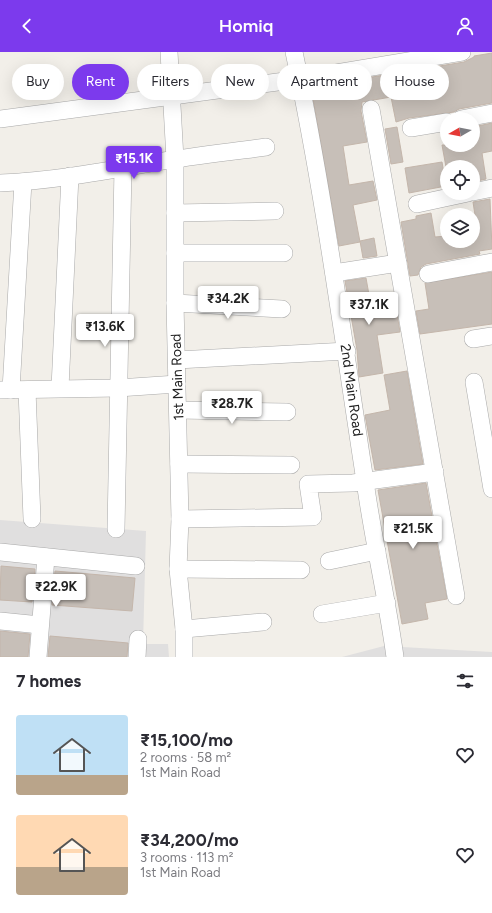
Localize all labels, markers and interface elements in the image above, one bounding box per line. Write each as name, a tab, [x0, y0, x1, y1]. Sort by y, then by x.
icon: back	[16, 15, 38, 37]
text: Homiq	[219, 15, 273, 37]
icon: person	[454, 15, 476, 37]
chip: Buy	[12, 64, 64, 100]
chip: Rent	[72, 64, 129, 100]
chip: Filters	[137, 64, 203, 100]
chip: New	[211, 64, 269, 100]
chip: Apartment	[277, 64, 372, 100]
chip: House	[380, 64, 449, 100]
north arrow	[440, 112, 480, 152]
map controls	[440, 112, 480, 248]
pin: ₹15.1K	[101, 146, 167, 180]
text: ₹15.1K	[115, 151, 153, 166]
button: locate	[440, 160, 480, 200]
button: layers	[440, 208, 480, 248]
pin: ₹34.2K	[195, 286, 261, 320]
text: ₹34.2K	[207, 291, 249, 306]
pin: ₹37.1K	[336, 292, 402, 326]
text: ₹37.1K	[349, 297, 389, 312]
pin: ₹13.6K	[72, 314, 138, 348]
text: ₹13.6K	[85, 319, 125, 334]
street label: 1st Main Road	[167, 333, 188, 421]
street label: 2nd Main Road	[337, 343, 366, 437]
pin: ₹28.7K	[199, 391, 265, 425]
text: ₹28.7K	[211, 396, 253, 411]
pin: ₹21.5K	[380, 516, 446, 550]
text: ₹21.5K	[393, 521, 433, 536]
pin: ₹22.9K	[23, 574, 89, 608]
text: ₹22.9K	[35, 579, 77, 594]
icon: filters	[454, 670, 476, 692]
text: 7 homes	[16, 671, 81, 691]
text: ₹15,100/mo	[140, 730, 233, 750]
icon: home	[48, 731, 96, 779]
icon: heart	[454, 744, 476, 766]
text: 2 rooms · 58 m²	[140, 750, 231, 765]
text: 1st Main Road	[140, 765, 221, 780]
text: ₹34,200/mo	[140, 830, 239, 850]
icon: home	[48, 831, 96, 879]
icon: heart	[454, 844, 476, 866]
text: 3 rooms · 113 m²	[140, 850, 233, 865]
text: 1st Main Road	[140, 865, 221, 880]

